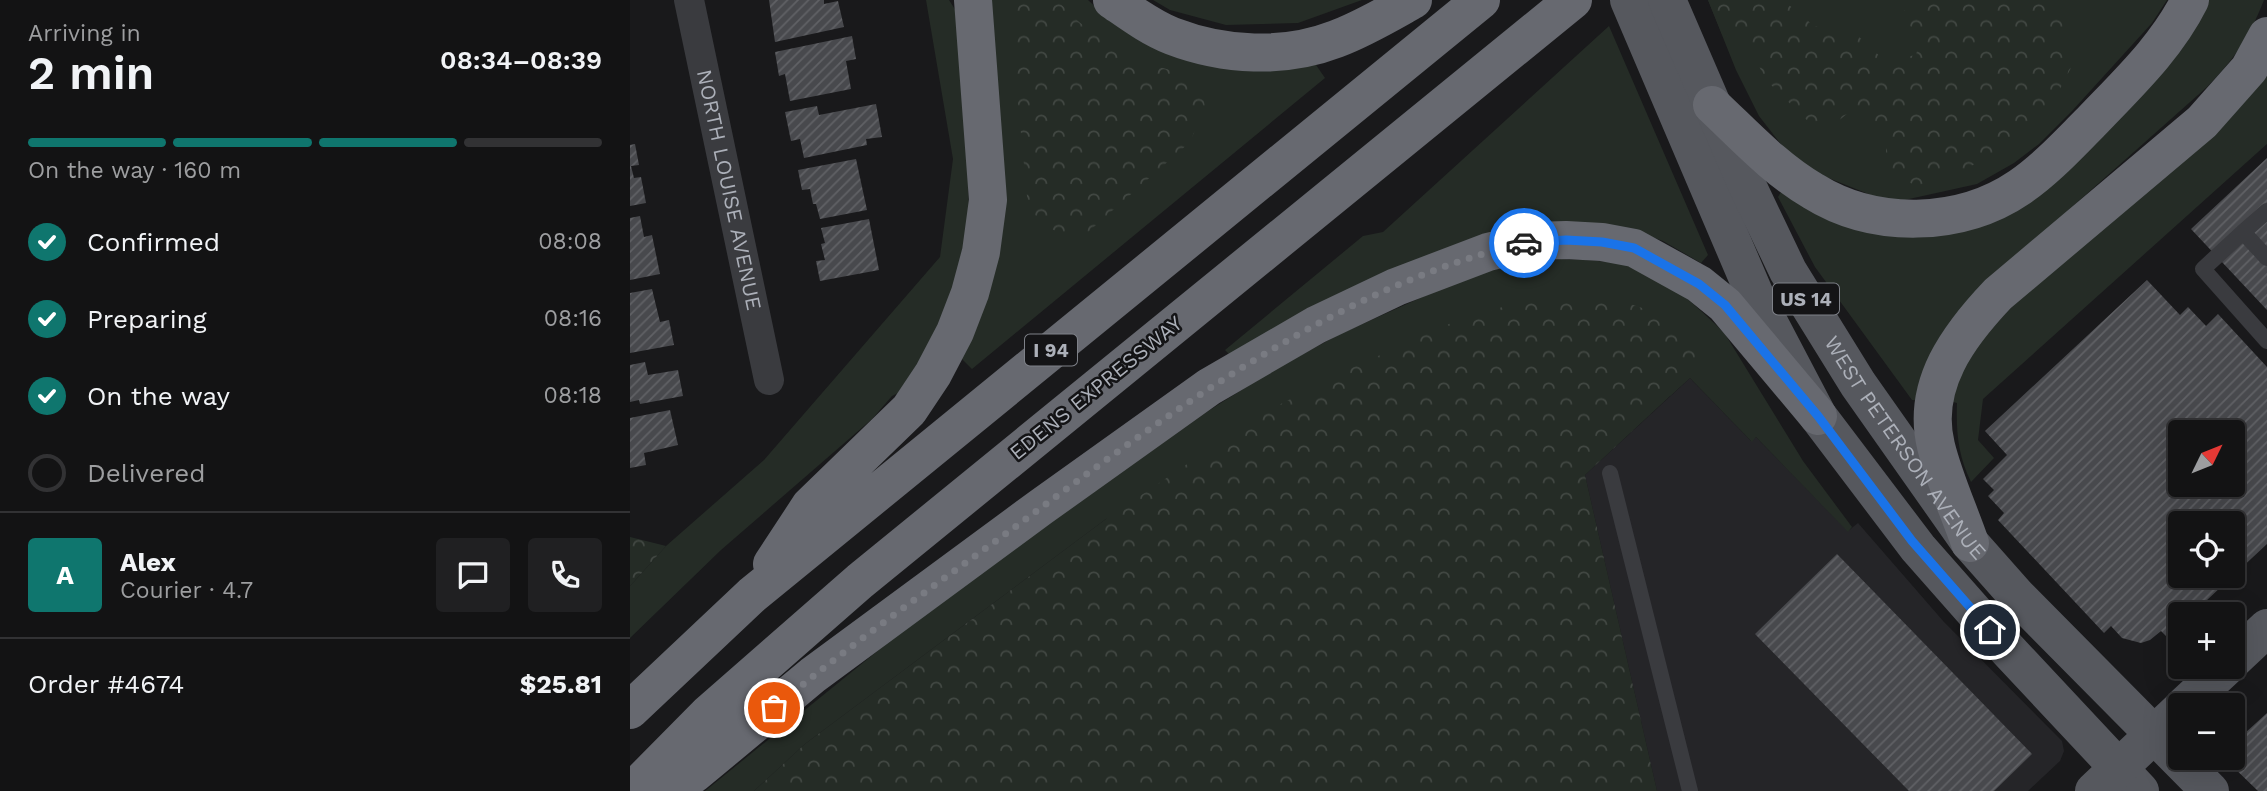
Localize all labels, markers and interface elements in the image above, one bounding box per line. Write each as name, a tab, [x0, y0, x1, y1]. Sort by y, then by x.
text: Arriving in	[28, 20, 141, 47]
text: 08:34–08:39	[440, 45, 602, 75]
text: 2 min	[28, 46, 154, 100]
street label: NORTH LOUISE AVENUE	[692, 67, 767, 312]
text: On the way · 160 m	[28, 157, 241, 184]
courier	[1489, 208, 1559, 278]
icon: check	[28, 223, 66, 261]
icon: car	[1505, 224, 1543, 262]
text: Confirmed	[87, 227, 220, 257]
text: 08:08	[538, 228, 602, 255]
road number: US 14	[1773, 284, 1839, 314]
icon: check	[28, 300, 66, 338]
text: Preparing	[87, 304, 207, 334]
text: 08:16	[544, 305, 602, 332]
street label: EDENS EXPRESSWAY	[1004, 310, 1187, 465]
street label: WEST PETERSON AVENUE	[1819, 331, 1992, 564]
road number: I 94	[1025, 334, 1077, 366]
icon: check	[28, 377, 66, 415]
text: On the way	[87, 381, 230, 411]
text: 08:18	[544, 382, 602, 409]
north arrow	[2168, 420, 2245, 497]
map controls	[2168, 420, 2245, 770]
text: Delivered	[87, 458, 206, 488]
button: locate	[2168, 511, 2245, 588]
button: chat	[436, 538, 510, 612]
button: phone	[528, 538, 602, 612]
text: Alex	[120, 547, 176, 577]
text: A	[56, 560, 74, 590]
text: Courier · 4.7	[120, 577, 253, 604]
pin	[1960, 600, 2020, 660]
button: +	[2168, 602, 2245, 679]
icon: home	[1971, 611, 2009, 649]
text: Order #4674	[28, 669, 184, 699]
text: $25.81	[520, 669, 602, 699]
pin	[744, 678, 804, 738]
icon: bag	[755, 689, 793, 727]
button: −	[2168, 693, 2245, 770]

